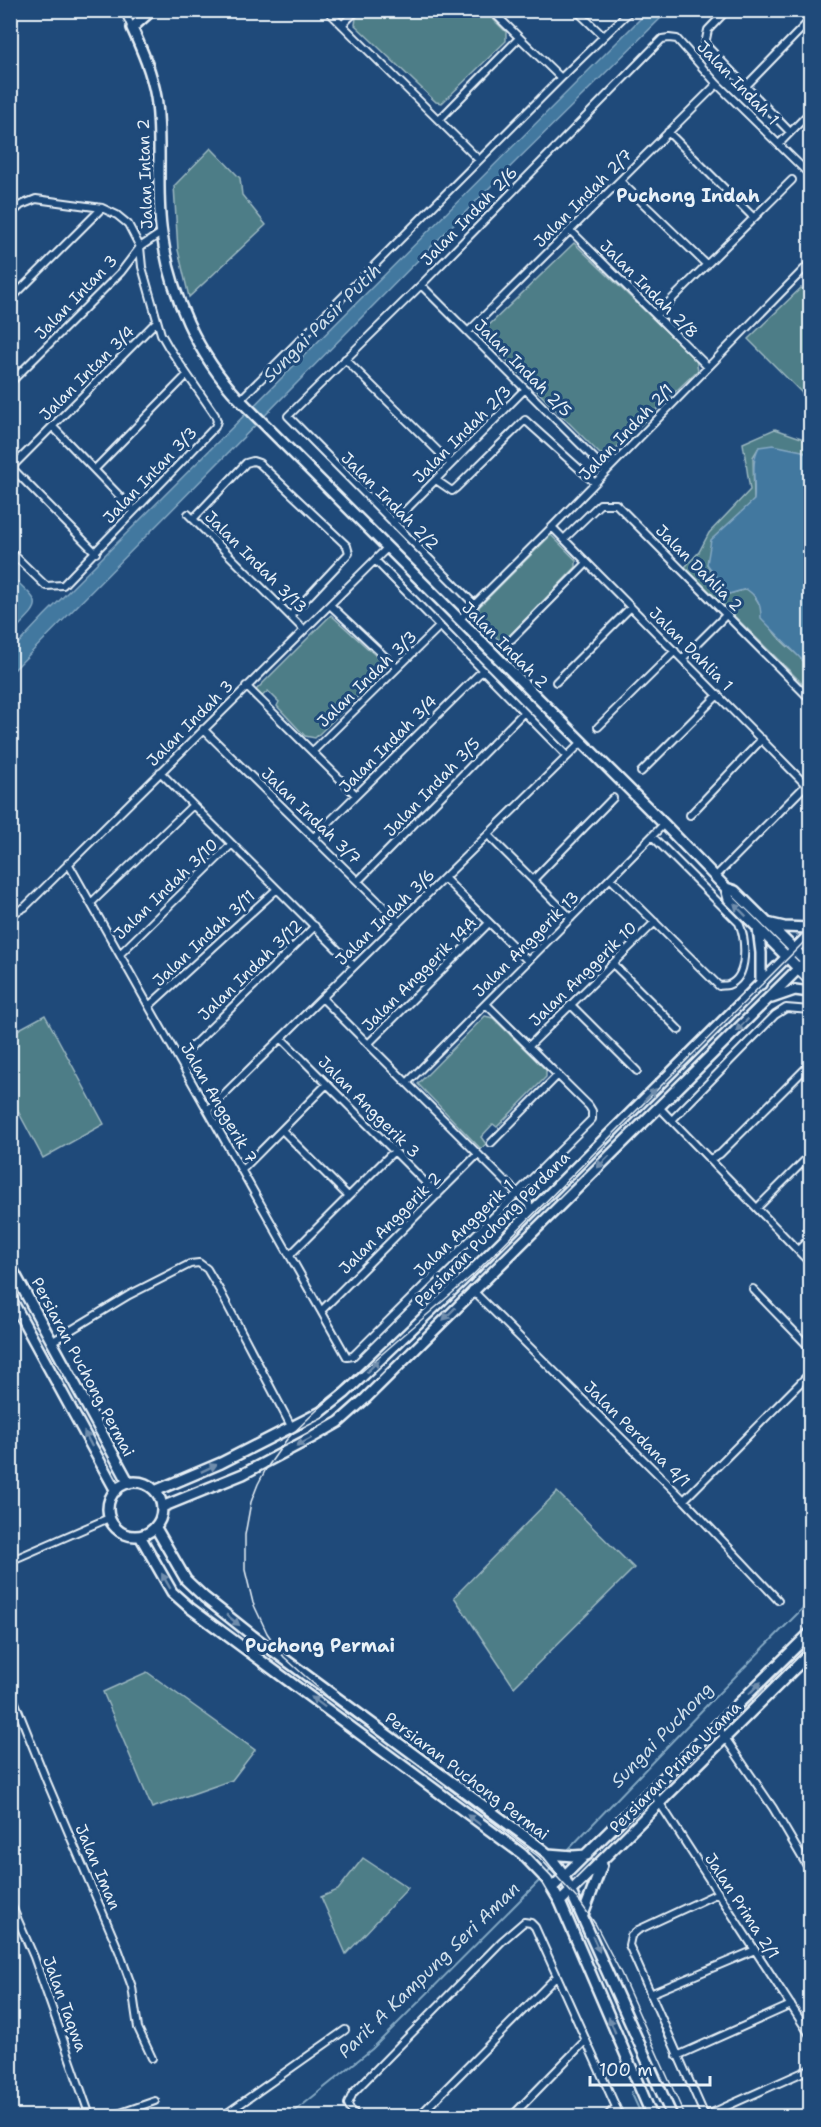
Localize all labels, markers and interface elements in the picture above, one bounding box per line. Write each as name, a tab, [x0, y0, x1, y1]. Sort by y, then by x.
street label: Jalan Indah 1	[692, 36, 784, 130]
street label: Jalan Intan 2	[133, 118, 157, 230]
street label: Jalan Indah 2/7	[529, 144, 637, 252]
street label: Jalan Indah 2/6	[416, 162, 522, 270]
district label: Puchong Indah	[616, 184, 760, 208]
street label: Jalan Indah 2/8	[595, 235, 703, 343]
street label: Jalan Intan 3	[30, 250, 122, 344]
water label: Sungai Pasir Putih	[257, 258, 387, 388]
street label: Jalan Indah 2/5	[470, 315, 576, 421]
street label: Jalan Intan 3/4	[35, 321, 139, 425]
street label: Jalan Indah 2/1	[575, 379, 677, 485]
street label: Jalan Indah 2/3	[408, 380, 516, 488]
street label: Jalan Intan 3/3	[98, 422, 202, 528]
street label: Jalan Indah 2/2	[336, 447, 444, 555]
street label: Jalan Indah 3/13	[200, 506, 312, 618]
street label: Jalan Dahlia 2	[651, 520, 747, 616]
street label: Jalan Indah 2	[457, 597, 553, 693]
street label: Jalan Dahlia 1	[645, 603, 737, 695]
street label: Jalan Indah 3/3	[313, 626, 421, 732]
street label: Jalan Indah 3	[142, 675, 238, 771]
street label: Jalan Indah 3/4	[335, 691, 441, 797]
street label: Jalan Indah 3/5	[379, 733, 485, 841]
street label: Jalan Indah 3/7	[257, 763, 365, 869]
street label: Jalan Indah 3/10	[109, 834, 223, 944]
street label: Jalan Indah 3/6	[331, 864, 439, 970]
street label: Jalan Indah 3/11	[148, 885, 260, 991]
street label: Jalan Anggerik 13	[468, 886, 584, 1002]
one-way arrow	[733, 903, 747, 917]
street label: Jalan Anggerik 14A	[357, 912, 481, 1036]
street label: Jalan Indah 3/12	[194, 915, 306, 1025]
street label: Jalan Anggerik 10	[525, 917, 641, 1031]
one-way arrow	[735, 1018, 749, 1032]
street label: Jalan Anggerik 7	[176, 1039, 262, 1167]
street label: Jalan Anggerik 3	[314, 1052, 424, 1162]
one-way arrow	[642, 1088, 656, 1102]
street label: Persiaran Puchong Perdana	[410, 1147, 574, 1311]
one-way arrow	[595, 1155, 610, 1169]
street label: Jalan Anggerik 2	[335, 1168, 445, 1278]
street label: Jalan Anggerik 1	[409, 1175, 519, 1281]
street label: Persiaran Puchong Permai	[27, 1274, 139, 1460]
one-way arrow	[443, 1306, 457, 1320]
one-way arrow	[365, 1360, 380, 1373]
street label: Jalan Perdana 4/1	[579, 1376, 695, 1492]
one-way arrow	[83, 1431, 93, 1448]
one-way arrow	[295, 1437, 312, 1447]
one-way arrow	[200, 1464, 217, 1473]
one-way arrow	[161, 1572, 171, 1589]
one-way arrow	[225, 1613, 241, 1626]
district label: Puchong Permai	[245, 1634, 395, 1658]
water label: Sungai Puchong	[605, 1677, 719, 1793]
one-way arrow	[748, 1681, 762, 1695]
one-way arrow	[310, 1696, 326, 1708]
street label: Persiaran Prima Utama	[605, 1697, 745, 1837]
street label: Persiaran Puchong Permai	[381, 1707, 553, 1845]
one-way arrow	[467, 1814, 483, 1826]
street label: Jalan Iman	[71, 1821, 126, 1913]
street label: Jalan Prima 2/1	[700, 1849, 784, 1963]
water label: Parit A Kampung Seri Aman	[333, 1877, 525, 2063]
one-way arrow	[591, 1936, 601, 1954]
street label: Jalan Taqwa	[38, 1953, 92, 2055]
one-way arrow	[607, 2016, 616, 2033]
scale bar	[590, 2049, 710, 2087]
text: 100 m	[599, 2058, 653, 2082]

